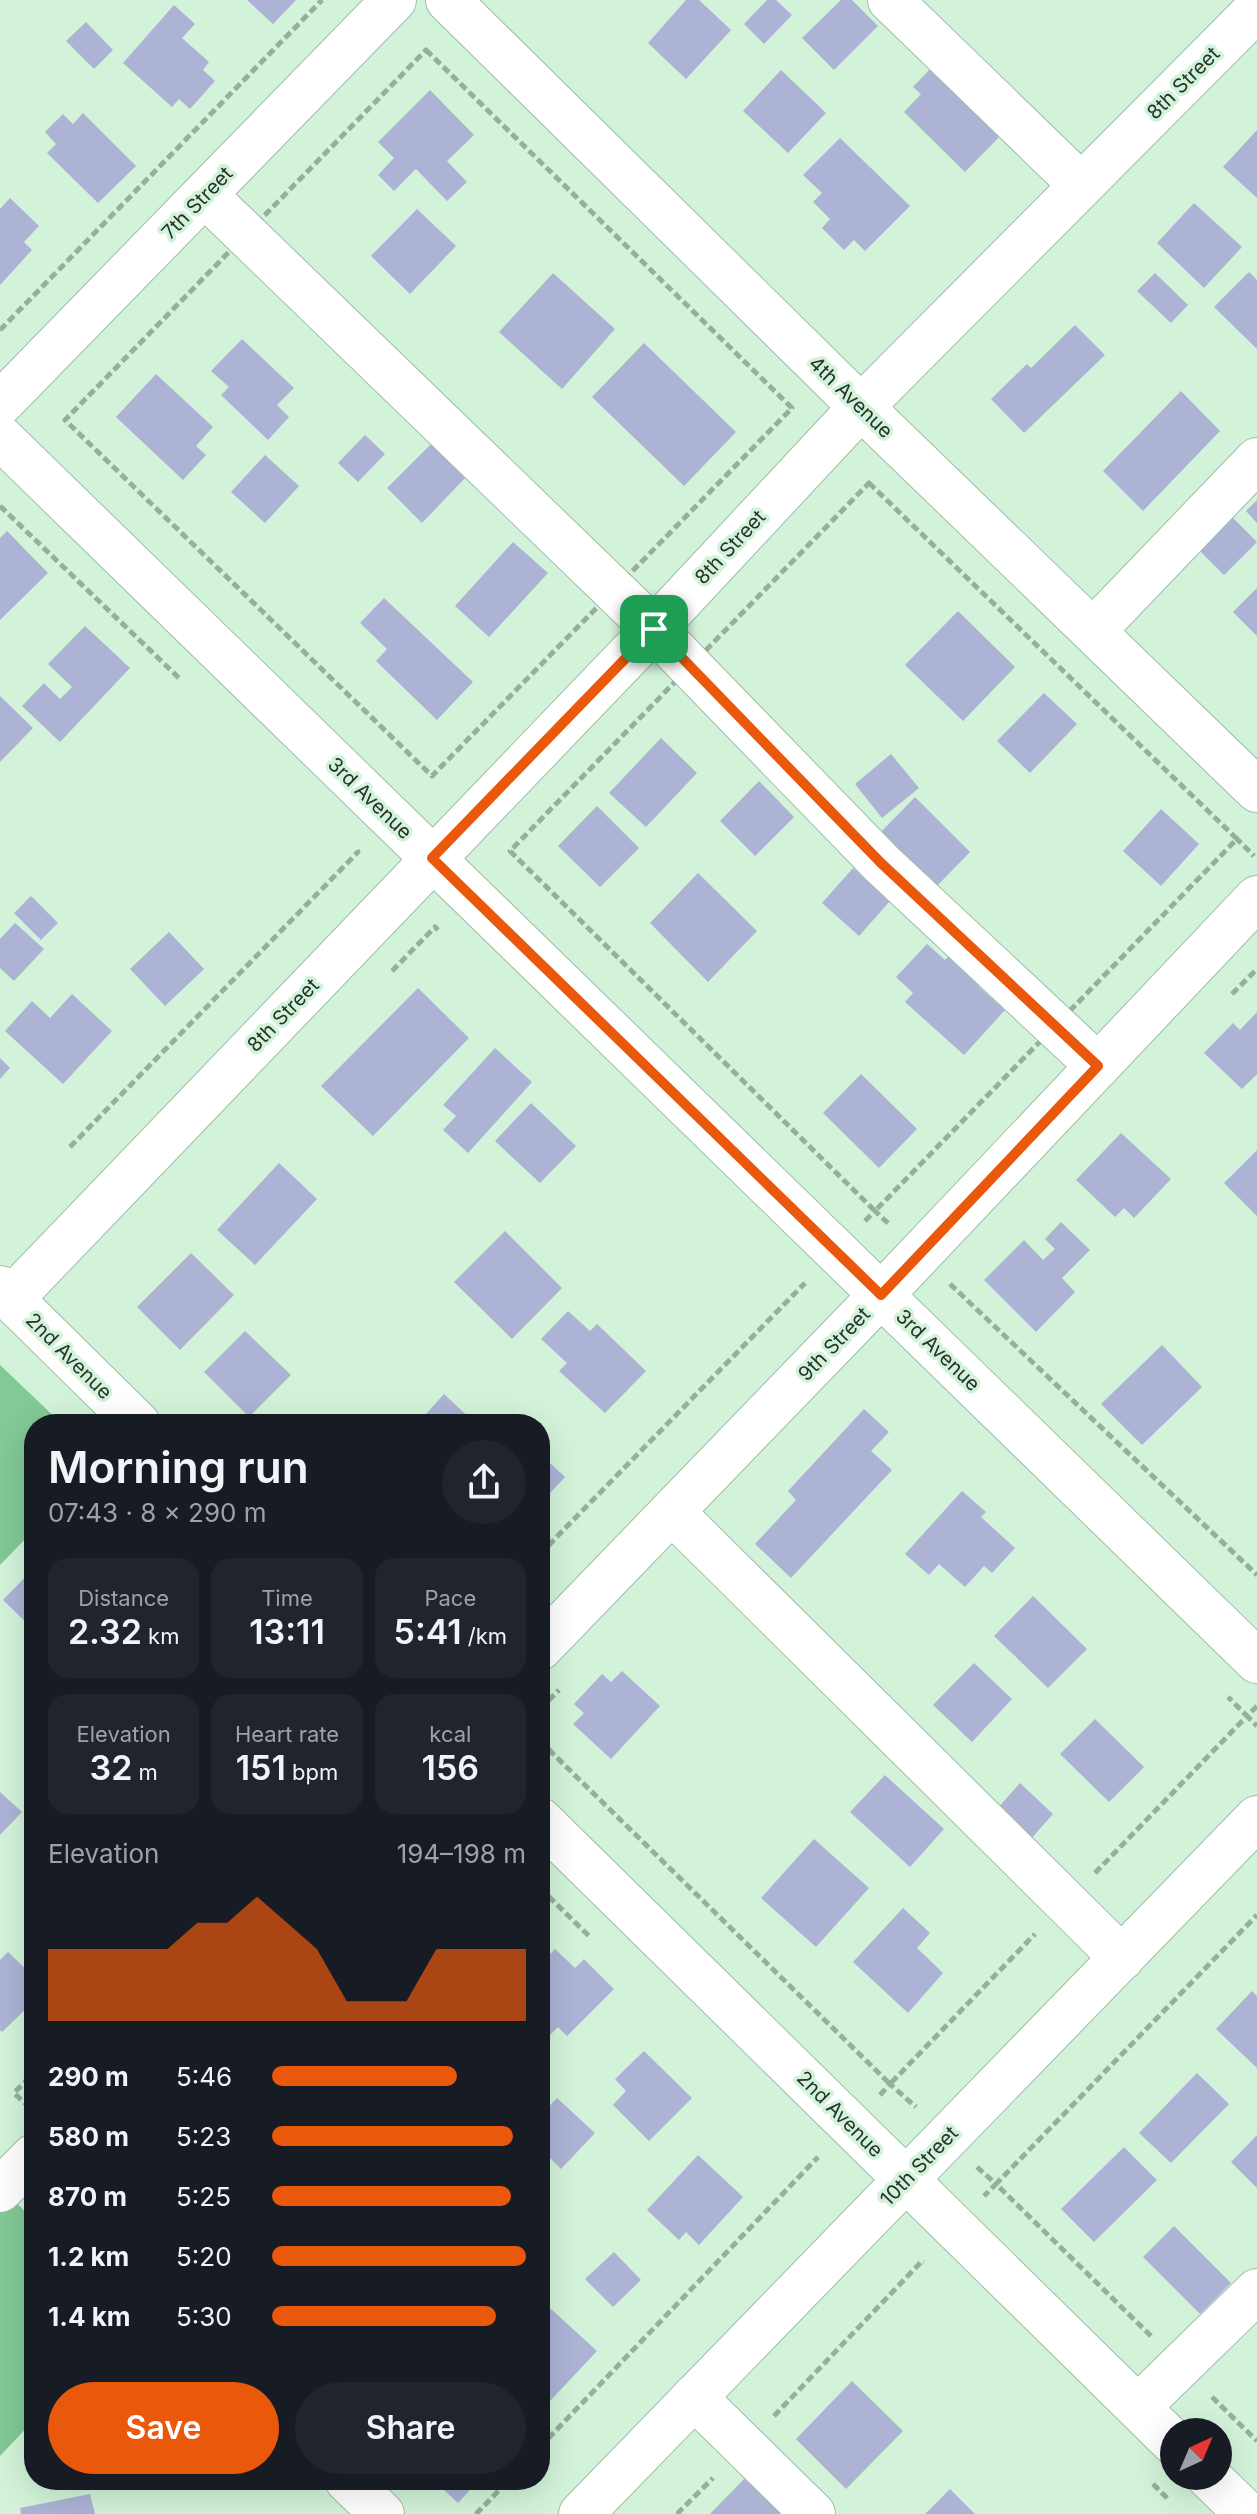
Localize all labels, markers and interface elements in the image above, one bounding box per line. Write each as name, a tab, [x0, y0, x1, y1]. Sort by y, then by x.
street label: 8th Street	[1142, 41, 1225, 124]
street label: 7th Street	[157, 161, 238, 244]
street label: 4th Avenue	[804, 351, 898, 443]
street label: 8th Street	[690, 505, 771, 589]
pin	[620, 595, 688, 663]
icon: arrive	[632, 607, 676, 651]
street label: 3rd Avenue	[323, 752, 417, 844]
street label: 8th Street	[242, 973, 324, 1057]
street label: 9th Street	[793, 1302, 875, 1386]
street label: 3rd Avenue	[891, 1304, 985, 1396]
street label: 2nd Avenue	[21, 1308, 117, 1404]
text: Morning run	[48, 1440, 309, 1494]
button: share	[442, 1440, 526, 1524]
text: 07:43 · 8 × 290 m	[48, 1497, 267, 1528]
text: Distance	[78, 1585, 169, 1611]
text: Time	[261, 1585, 313, 1611]
text: Pace	[424, 1585, 476, 1611]
text: 2.32	[68, 1611, 142, 1652]
text: 13:11	[249, 1611, 325, 1652]
text: 5:41	[394, 1611, 462, 1652]
text: km	[142, 1623, 179, 1649]
text: /km	[462, 1623, 507, 1649]
text: Elevation	[77, 1721, 171, 1747]
text: Heart rate	[235, 1721, 339, 1747]
text: kcal	[429, 1721, 471, 1747]
text: 32	[90, 1747, 132, 1788]
text: 151	[236, 1747, 286, 1788]
text: 156	[422, 1747, 479, 1788]
text: m	[132, 1759, 158, 1785]
text: bpm	[286, 1759, 338, 1785]
text: Elevation	[48, 1838, 159, 1869]
text: 194–198 m	[397, 1838, 526, 1869]
text: 290 m	[48, 2061, 129, 2092]
text: 5:46	[176, 2061, 232, 2092]
street label: 2nd Avenue	[792, 2066, 888, 2162]
text: 580 m	[48, 2121, 129, 2152]
text: 5:23	[176, 2121, 231, 2152]
street label: 10th Street	[875, 2121, 963, 2211]
text: 870 m	[48, 2181, 127, 2212]
text: 5:25	[176, 2181, 231, 2212]
text: 1.2 km	[48, 2241, 129, 2272]
text: 5:20	[176, 2241, 232, 2272]
text: 1.4 km	[48, 2301, 130, 2332]
text: 5:30	[176, 2301, 232, 2332]
button: Save	[48, 2382, 279, 2474]
button: Share	[295, 2382, 526, 2474]
north arrow	[1160, 2418, 1232, 2490]
map controls	[1160, 2418, 1232, 2490]

